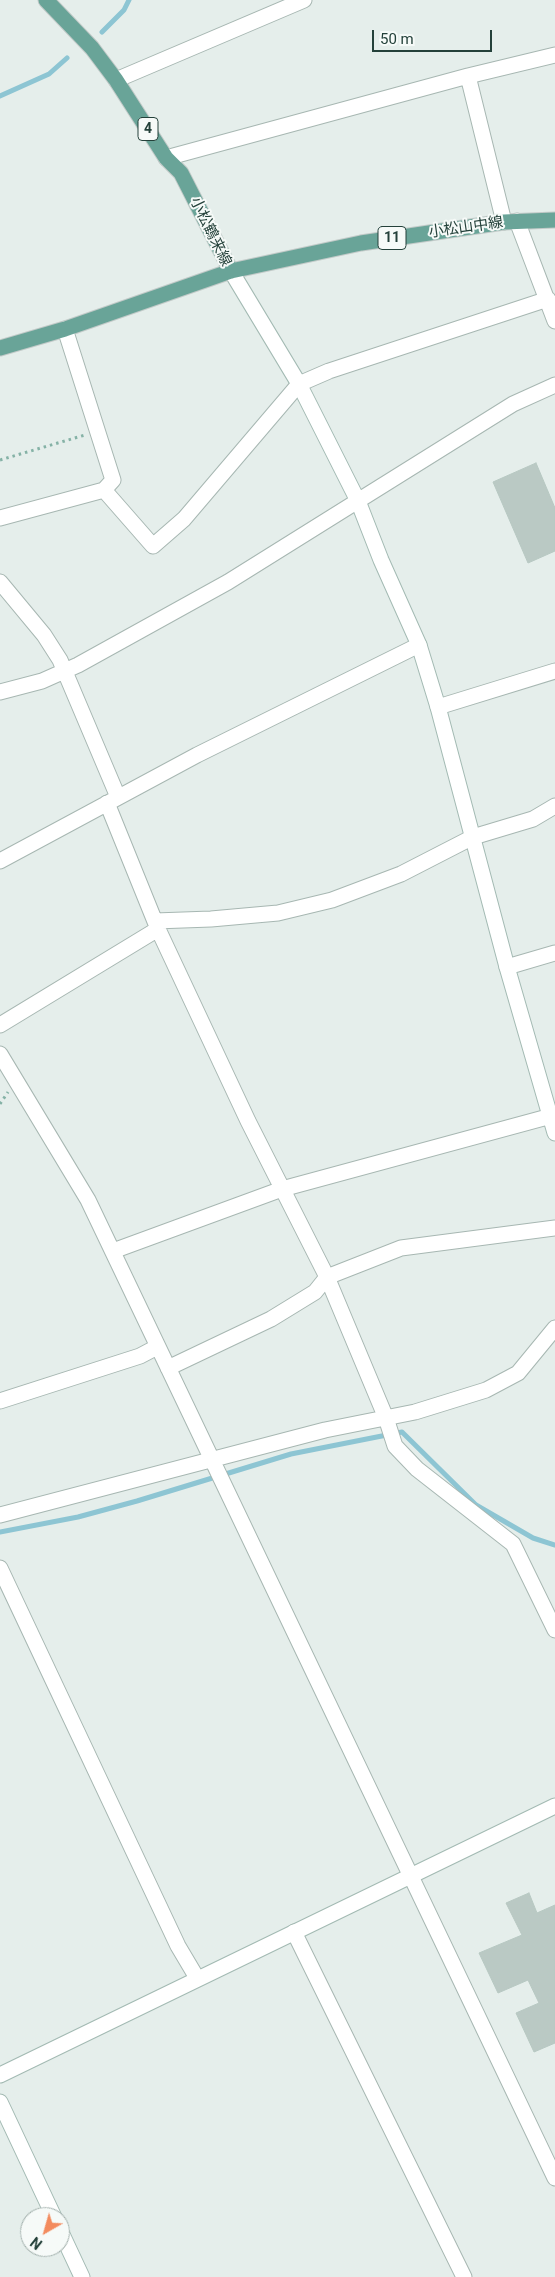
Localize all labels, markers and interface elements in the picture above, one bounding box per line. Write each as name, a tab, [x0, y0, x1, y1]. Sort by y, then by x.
scale bar	[375, 20, 495, 52]
text: 50 m	[380, 30, 414, 48]
road number: 4	[138, 118, 158, 140]
street label: 小松鶴来線	[185, 194, 235, 270]
street label: 小松山中線	[428, 214, 504, 242]
road number: 11	[378, 227, 406, 250]
north arrow	[20, 2207, 70, 2257]
text: N	[28, 2234, 45, 2252]

